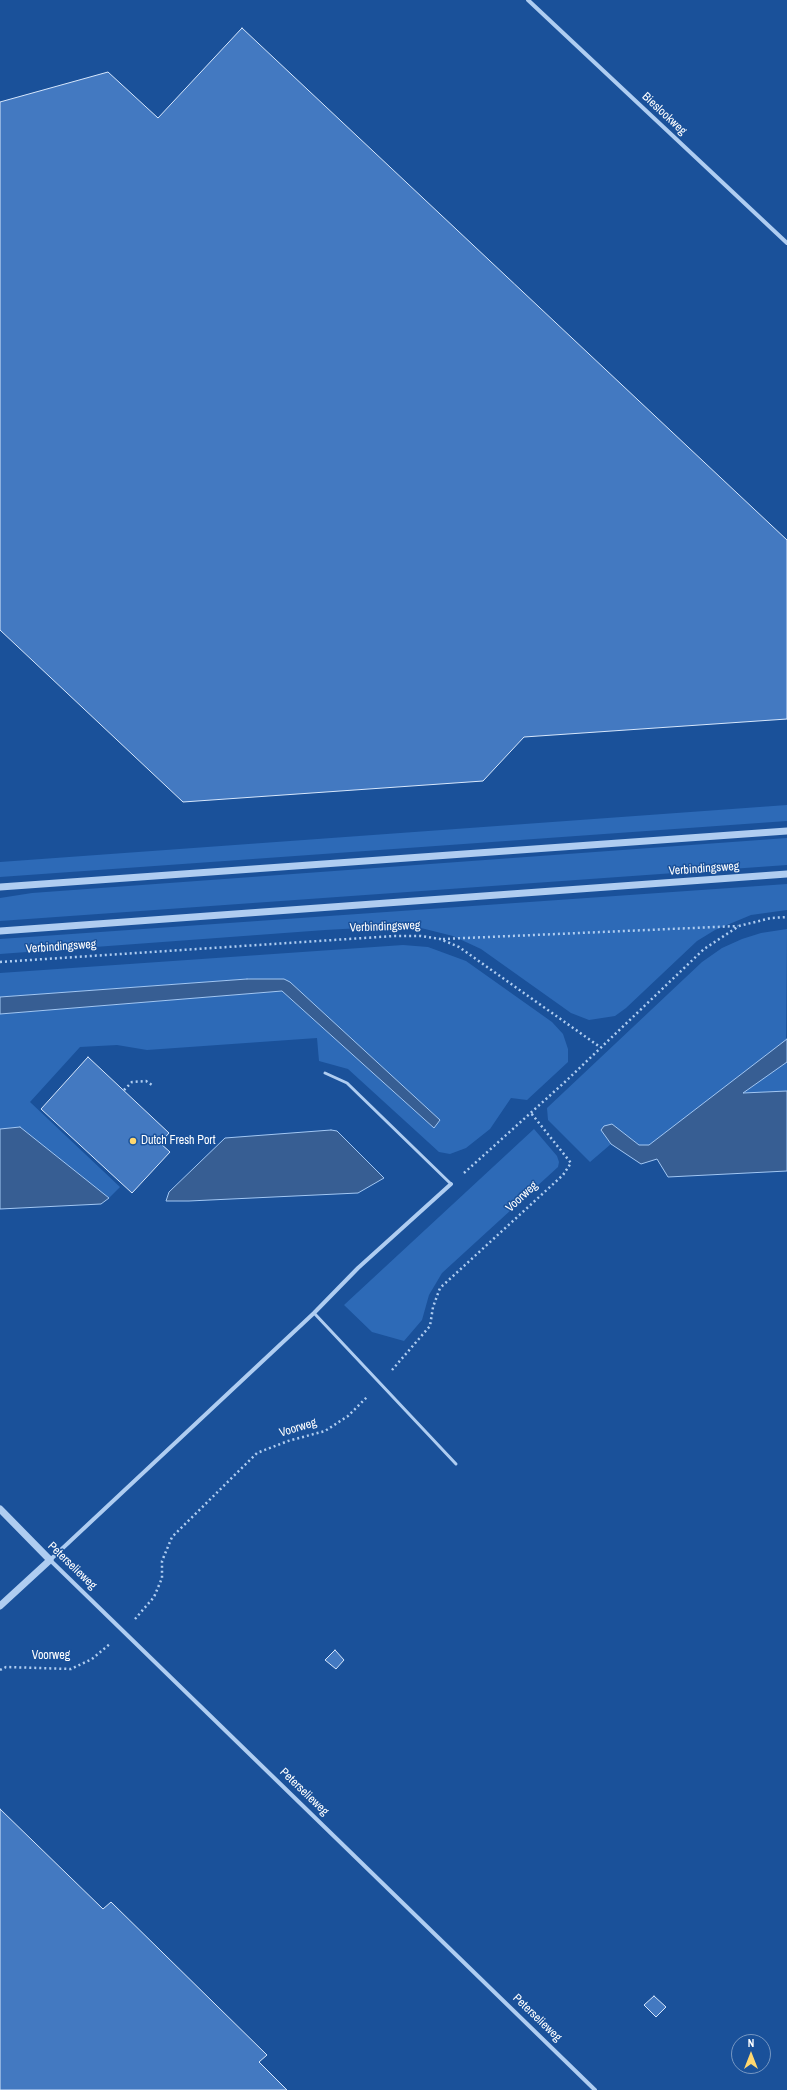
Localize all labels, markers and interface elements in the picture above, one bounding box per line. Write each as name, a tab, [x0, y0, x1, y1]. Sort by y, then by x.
street label: Bieslookweg	[639, 90, 689, 138]
street label: Verbindingsweg	[668, 859, 740, 879]
street label: Verbindingsweg	[349, 919, 421, 935]
street label: Verbindingsweg	[25, 937, 97, 957]
place label: Dutch Fresh Port	[141, 1134, 215, 1148]
marker: Dutch Fresh Port	[128, 1136, 138, 1146]
street label: Voorweg	[503, 1179, 541, 1215]
street label: Voorweg	[278, 1416, 318, 1440]
street label: Peterselieweg	[45, 1539, 99, 1593]
street label: Voorweg	[32, 1649, 70, 1663]
street label: Peterselieweg	[277, 1765, 331, 1819]
street label: Peterselieweg	[510, 1991, 564, 2045]
north arrow	[731, 2034, 771, 2074]
text: N	[748, 2036, 754, 2050]

